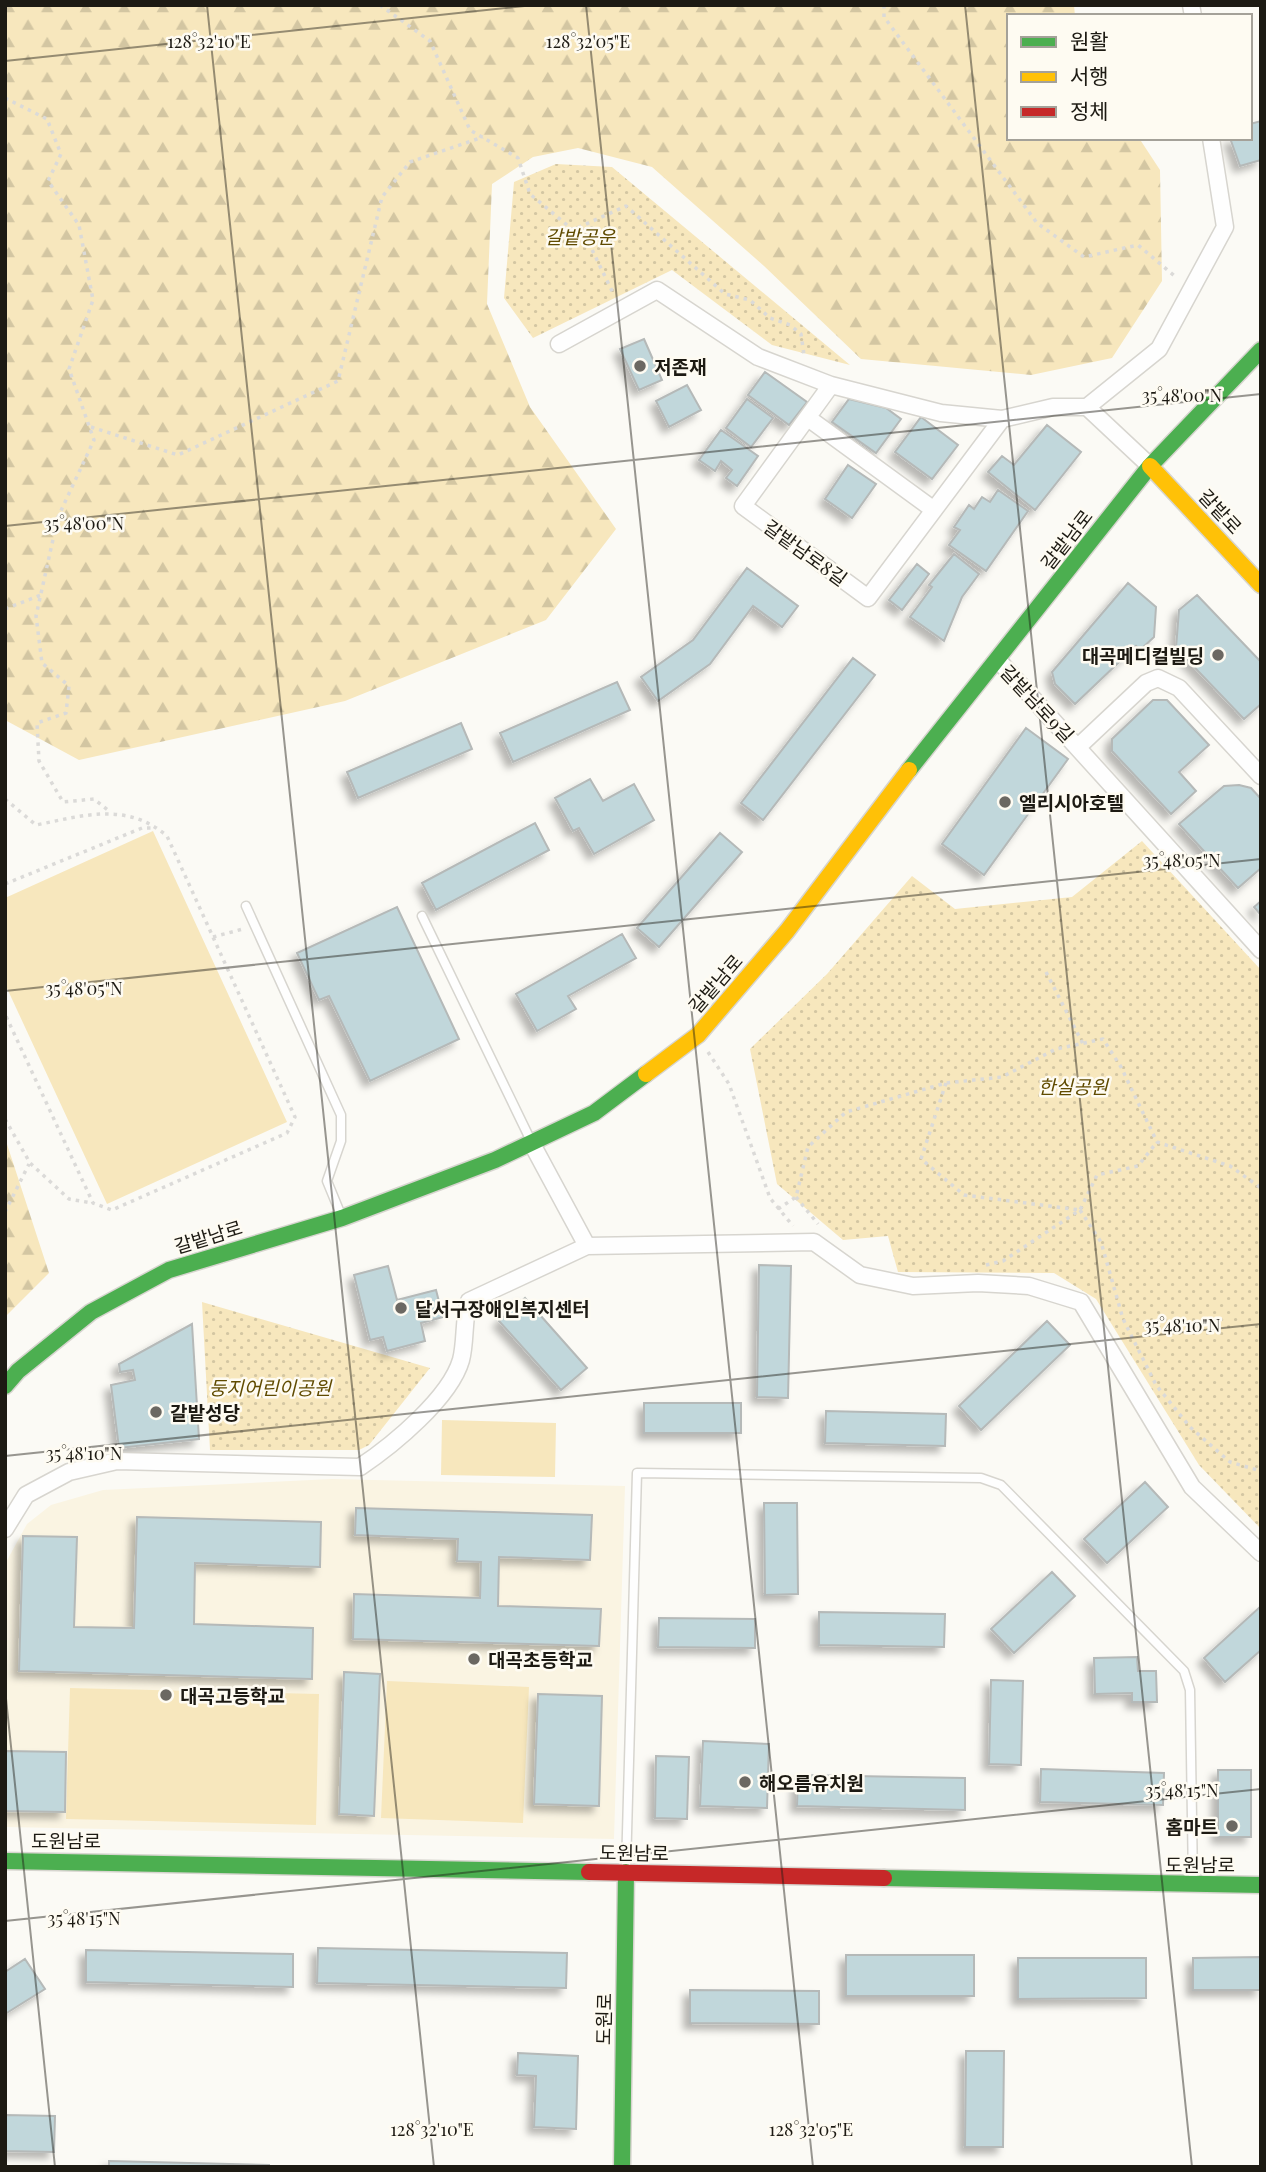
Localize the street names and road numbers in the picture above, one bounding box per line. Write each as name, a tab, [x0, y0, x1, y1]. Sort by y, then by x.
street label: 갈밭로	[1194, 483, 1248, 539]
street label: 갈밭남로	[1034, 503, 1098, 575]
street label: 갈밭남로8길	[759, 513, 853, 591]
street label: 갈밭남로9길	[995, 659, 1081, 747]
street label: 갈밭남로	[682, 948, 748, 1018]
street label: 갈밭남로	[171, 1213, 245, 1259]
street label: 도원남로	[31, 1827, 101, 1853]
street label: 도원남로	[599, 1838, 669, 1866]
street label: 도원남로	[1165, 1851, 1235, 1877]
street label: 도원로	[590, 1993, 616, 2045]

